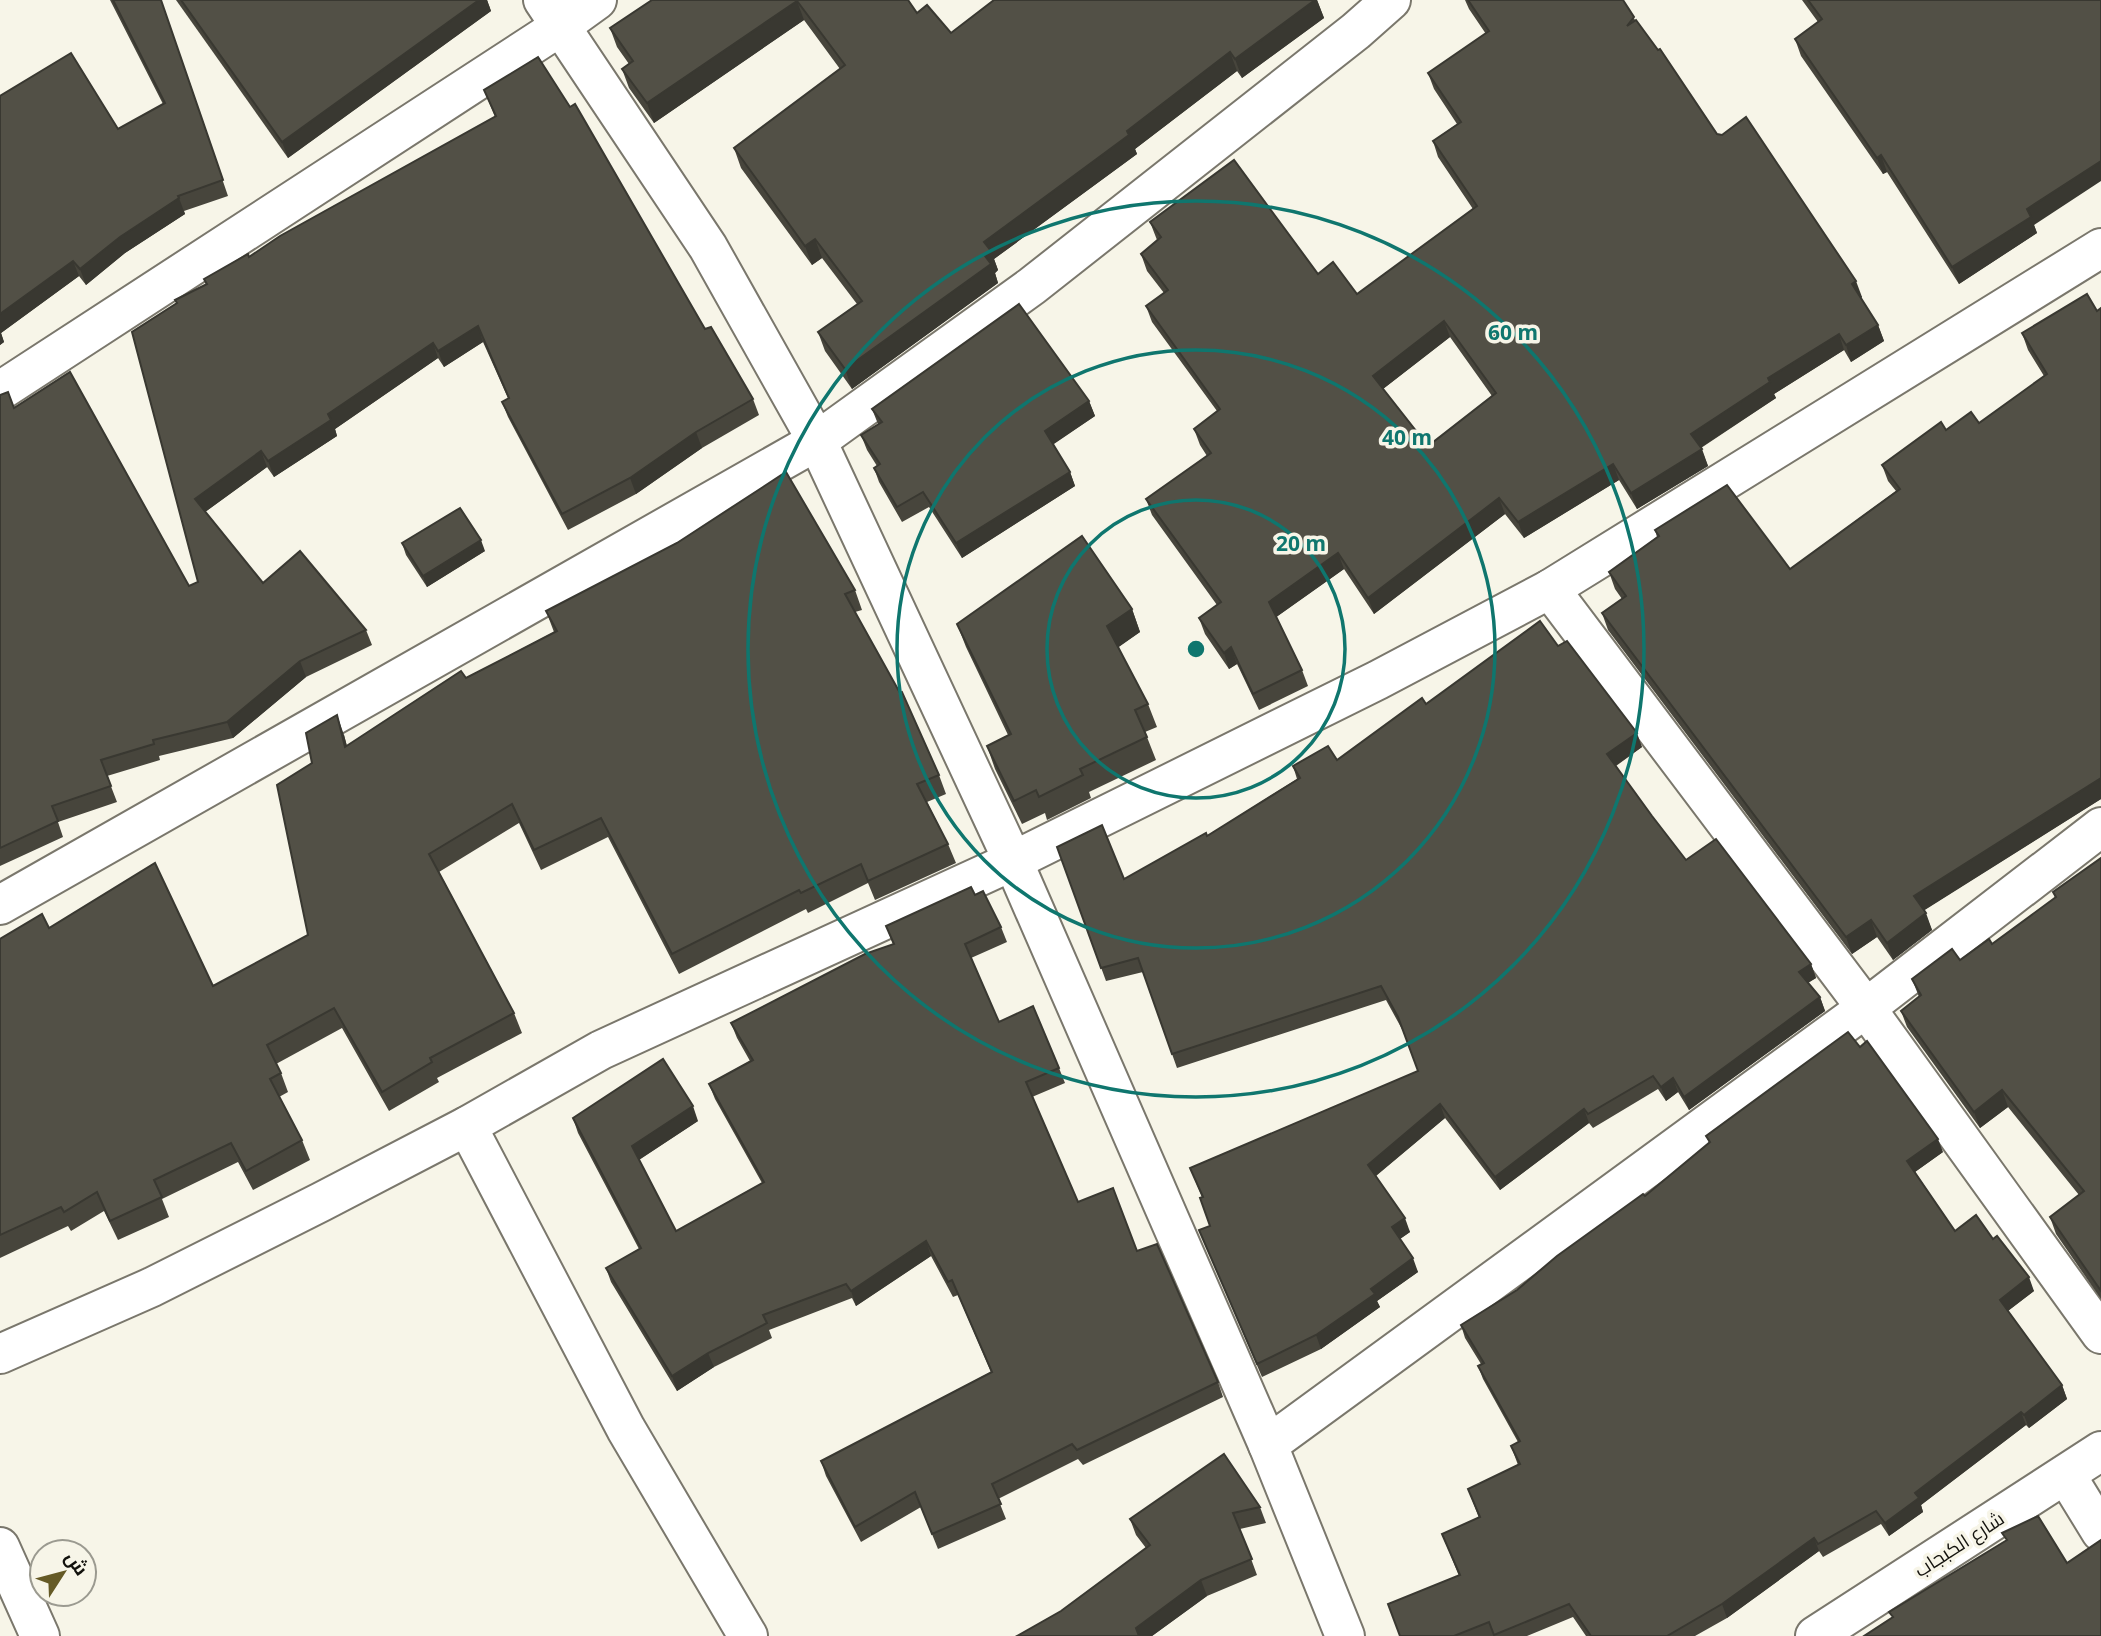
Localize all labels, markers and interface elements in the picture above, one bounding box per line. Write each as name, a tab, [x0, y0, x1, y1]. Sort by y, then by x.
text: 60 m	[1488, 318, 1538, 346]
text: 40 m	[1382, 423, 1432, 451]
text: 20 m	[1276, 529, 1326, 557]
centre of rings	[1184, 637, 1208, 661]
street label: شارع الكبجاب	[1909, 1505, 2010, 1584]
north arrow	[28, 1538, 98, 1608]
text: ش	[59, 1546, 94, 1581]

